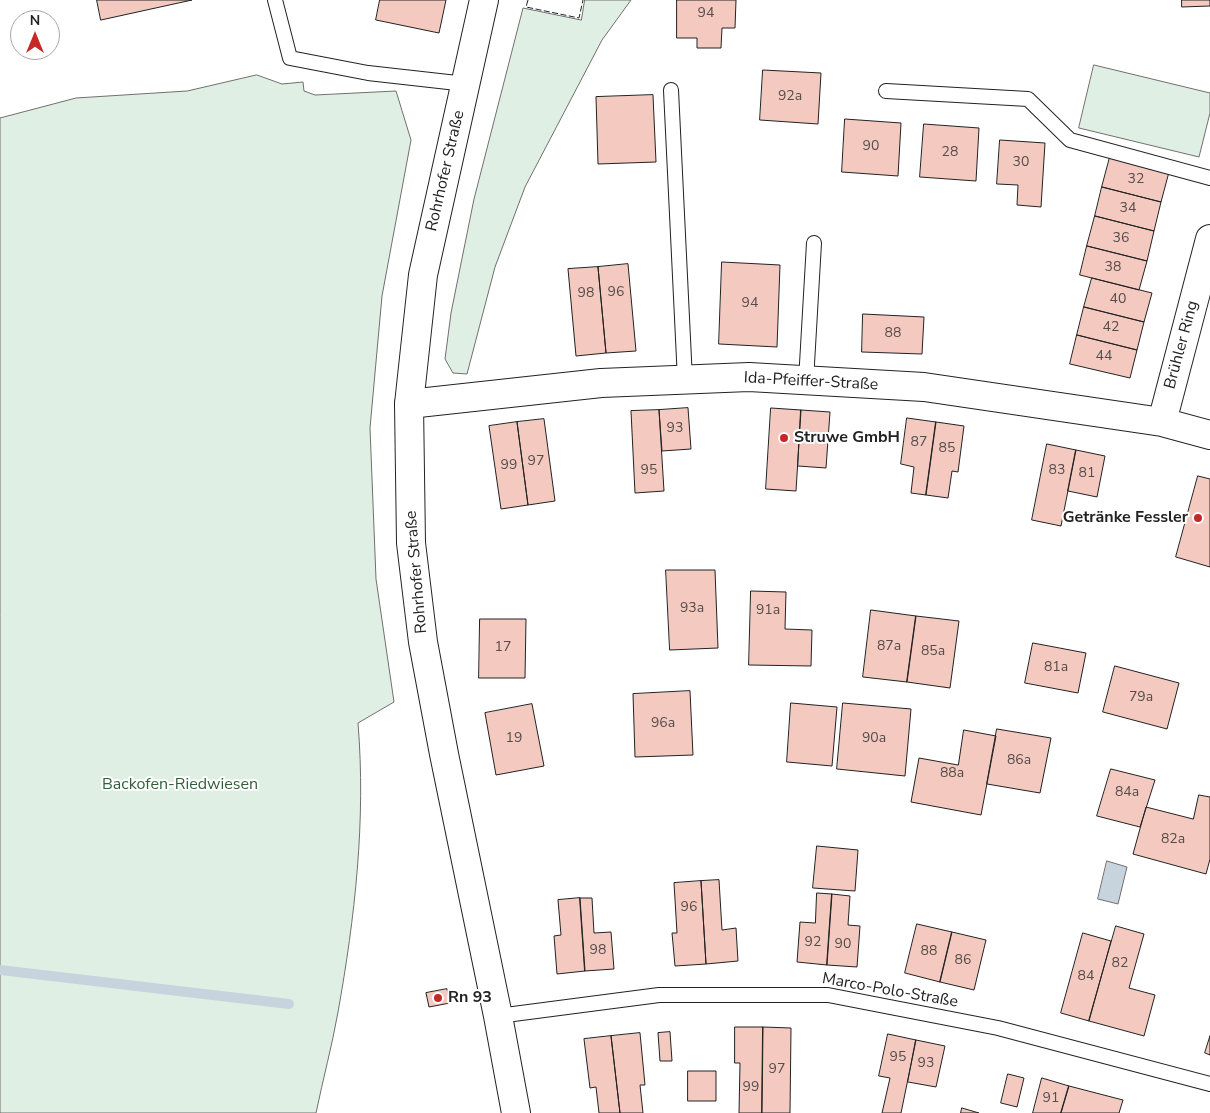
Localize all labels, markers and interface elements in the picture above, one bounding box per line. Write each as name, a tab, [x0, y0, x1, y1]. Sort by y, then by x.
house number: 94	[698, 6, 714, 22]
north arrow	[10, 10, 60, 60]
text: N	[30, 11, 40, 30]
house number: 92a	[778, 89, 802, 105]
street label: Rohrhofer Straße	[423, 109, 469, 233]
house number: 90	[863, 139, 879, 155]
house number: 28	[942, 145, 958, 161]
house number: 30	[1013, 155, 1029, 171]
house number: 32	[1128, 172, 1144, 188]
house number: 34	[1120, 201, 1136, 217]
house number: 36	[1113, 231, 1129, 247]
house number: 38	[1105, 260, 1121, 276]
house number: 96	[608, 285, 624, 301]
house number: 98	[578, 286, 594, 302]
house number: 40	[1110, 292, 1126, 308]
house number: 94	[742, 296, 758, 312]
street label: Brühler Ring	[1161, 299, 1203, 391]
house number: 42	[1103, 320, 1119, 336]
house number: 88	[885, 326, 901, 342]
house number: 44	[1096, 349, 1112, 365]
street label: Ida-Pfeiffer-Straße	[743, 369, 879, 395]
house number: 93	[667, 421, 683, 437]
place label: Struwe GmbH	[794, 428, 900, 448]
marker: Struwe GmbH	[778, 432, 790, 444]
house number: 87	[911, 435, 927, 451]
house number: 85	[939, 441, 955, 457]
house number: 97	[528, 454, 544, 470]
house number: 99	[501, 458, 517, 474]
house number: 95	[641, 463, 657, 479]
house number: 83	[1049, 463, 1065, 479]
house number: 81	[1079, 466, 1095, 482]
place label: Getränke Fessler	[1063, 508, 1188, 528]
street label: Rohrhofer Straße	[402, 510, 432, 634]
marker: Getränke Fessler	[1192, 512, 1204, 524]
house number: 93a	[680, 601, 704, 617]
house number: 91a	[756, 603, 780, 619]
house number: 87a	[877, 639, 901, 655]
house number: 17	[495, 640, 511, 656]
house number: 85a	[921, 644, 945, 660]
house number: 81a	[1044, 660, 1068, 676]
house number: 79a	[1129, 690, 1153, 706]
house number: 96a	[651, 716, 675, 732]
house number: 19	[506, 731, 522, 747]
house number: 90a	[862, 731, 886, 747]
house number: 86a	[1007, 753, 1031, 769]
house number: 88a	[940, 766, 964, 782]
park label: Backofen-Riedwiesen	[102, 775, 258, 795]
house number: 84a	[1115, 785, 1139, 801]
house number: 82a	[1161, 832, 1185, 848]
house number: 96	[681, 900, 697, 916]
house number: 92	[805, 935, 821, 951]
house number: 90	[835, 937, 851, 953]
house number: 98	[590, 943, 606, 959]
house number: 88	[921, 944, 937, 960]
house number: 86	[955, 953, 971, 969]
house number: 82	[1112, 956, 1128, 972]
house number: 84	[1078, 969, 1094, 985]
street label: Marco-Polo-Straße	[820, 970, 960, 1012]
place label: Rn 93	[448, 988, 492, 1008]
marker: Rn 93	[432, 992, 444, 1004]
house number: 95	[890, 1050, 906, 1066]
house number: 93	[918, 1056, 934, 1072]
house number: 97	[769, 1062, 785, 1078]
house number: 99	[743, 1080, 759, 1096]
house number: 91	[1043, 1091, 1059, 1107]

